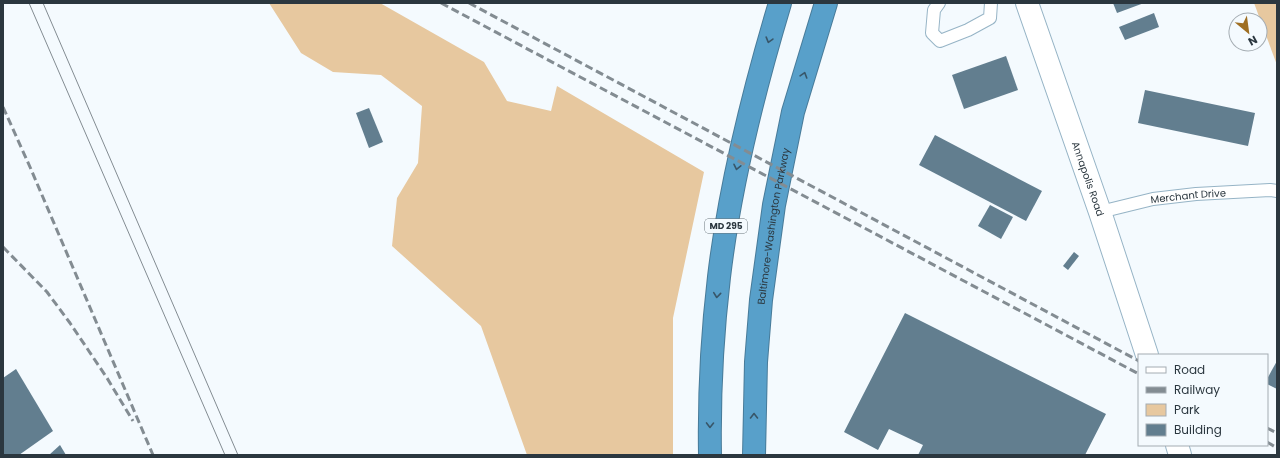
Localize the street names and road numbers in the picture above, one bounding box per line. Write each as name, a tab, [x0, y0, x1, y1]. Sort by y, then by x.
street label: Annapolis Road	[1068, 139, 1108, 218]
street label: Baltimore-Washington Parkway	[754, 146, 794, 305]
street label: Merchant Drive	[1150, 185, 1226, 207]
road number: MD 295	[705, 219, 747, 233]

